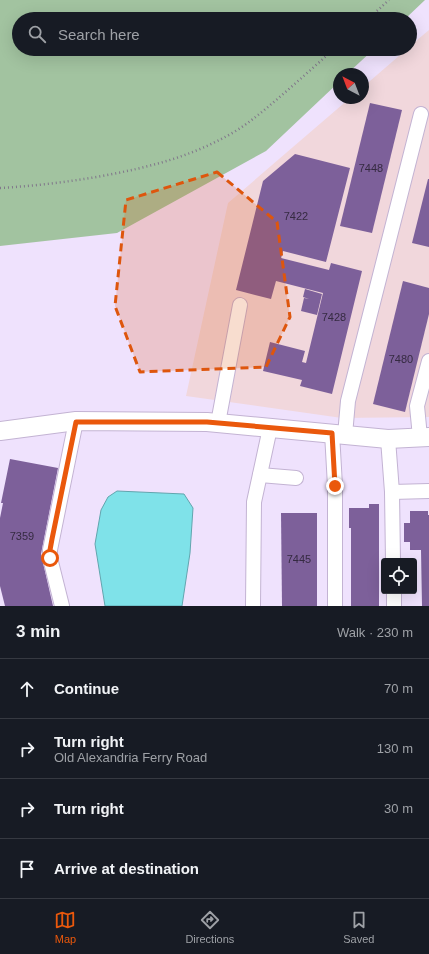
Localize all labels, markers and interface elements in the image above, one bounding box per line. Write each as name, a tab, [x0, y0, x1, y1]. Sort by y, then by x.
search box	[12, 12, 417, 56]
icon: search	[26, 23, 48, 45]
text: Search here	[58, 26, 140, 43]
north arrow	[333, 68, 369, 104]
house number: 7448	[359, 162, 383, 174]
house number: 7422	[284, 210, 308, 222]
house number: 7428	[322, 311, 346, 323]
house number: 7480	[389, 353, 413, 365]
route end	[326, 477, 344, 495]
house number: 7359	[10, 530, 34, 542]
route start	[41, 549, 59, 567]
house number: 7445	[287, 553, 311, 565]
map controls	[381, 558, 417, 594]
button: locate	[381, 558, 417, 594]
text: 3 min	[16, 622, 60, 641]
text: Walk · 230 m	[337, 625, 413, 640]
icon: ahead	[16, 678, 38, 700]
text: Continue	[54, 680, 119, 697]
text: 70 m	[384, 681, 413, 696]
text: Turn right	[54, 733, 124, 750]
icon: right	[16, 738, 38, 760]
text: 130 m	[377, 741, 413, 756]
text: Old Alexandria Ferry Road	[54, 750, 207, 765]
icon: right	[16, 798, 38, 820]
text: Turn right	[54, 800, 124, 817]
text: 30 m	[384, 801, 413, 816]
icon: arrive	[16, 858, 38, 880]
text: Arrive at destination	[54, 860, 199, 877]
tab: Map	[54, 909, 76, 945]
tab: Directions	[185, 909, 234, 945]
tab: Saved	[343, 909, 374, 945]

